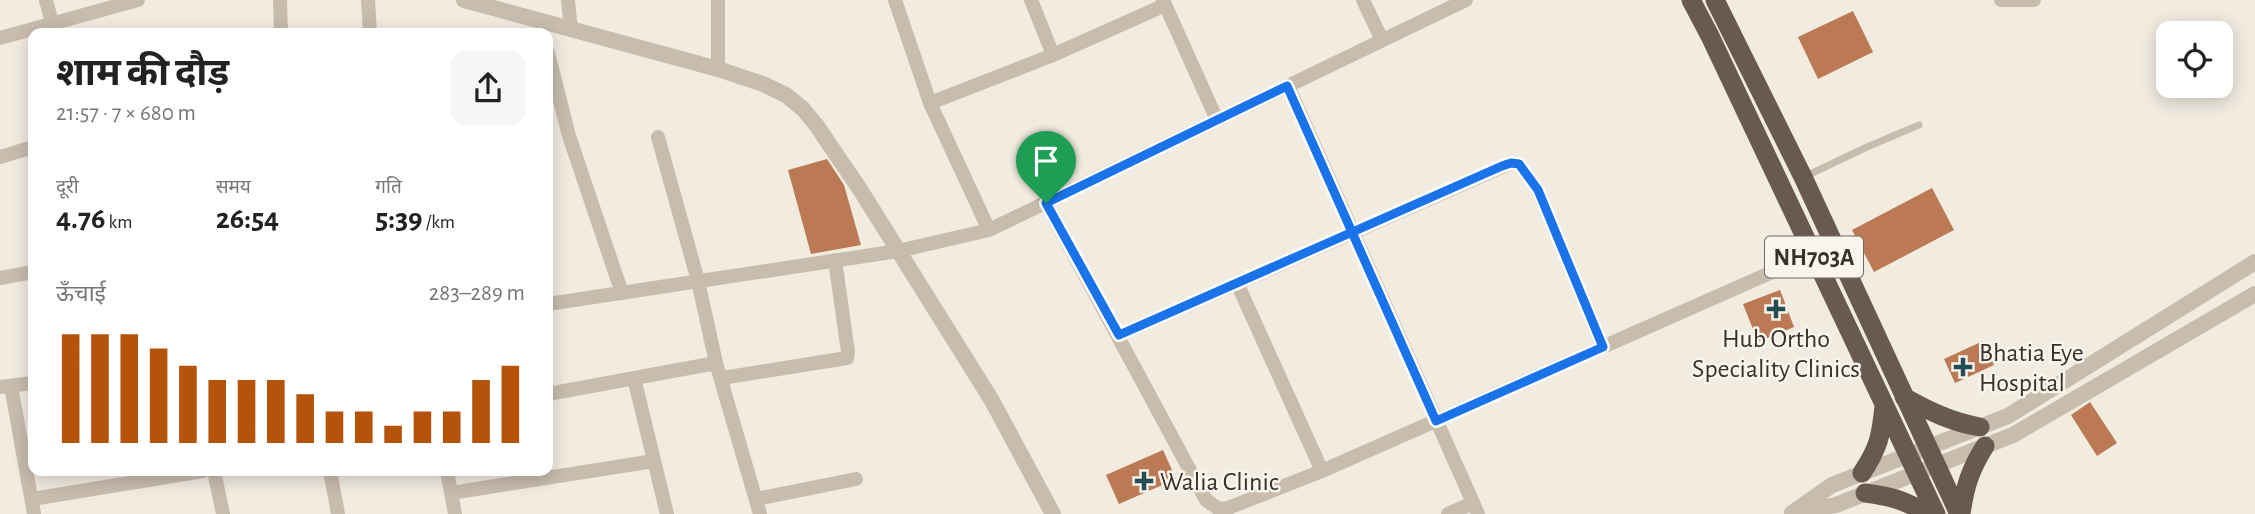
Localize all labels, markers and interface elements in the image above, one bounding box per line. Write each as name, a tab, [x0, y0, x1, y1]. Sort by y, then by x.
map controls	[2156, 21, 2233, 98]
button: locate	[2156, 21, 2233, 98]
button: share	[451, 51, 525, 125]
text: शाम की दौड़	[56, 55, 229, 93]
text: 21:57 · 7 × 680 m	[56, 102, 196, 125]
pin	[1016, 131, 1076, 203]
icon: arrive	[1027, 142, 1065, 180]
text: दूरी	[56, 178, 79, 197]
text: समय	[216, 178, 251, 197]
text: गति	[375, 178, 402, 197]
text: 4.76	[56, 204, 105, 234]
text: 26:54	[216, 204, 279, 234]
text: 5:39	[375, 204, 423, 234]
text: km	[105, 213, 132, 232]
text: /km	[423, 213, 455, 232]
road number: NH703A	[1765, 236, 1863, 278]
text: 283–289 m	[429, 282, 525, 305]
text: ऊँचाई	[56, 283, 106, 306]
marker: Hub Ortho Speciality Clinics	[1766, 299, 1786, 319]
place label: Hub Ortho Speciality Clinics	[1692, 326, 1860, 382]
place label: Bhatia Eye Hospital	[1979, 340, 2084, 396]
marker: Bhatia Eye Hospital	[1953, 357, 1973, 377]
place label: Walia Clinic	[1160, 469, 1279, 495]
marker: Walia Clinic	[1134, 471, 1154, 491]

